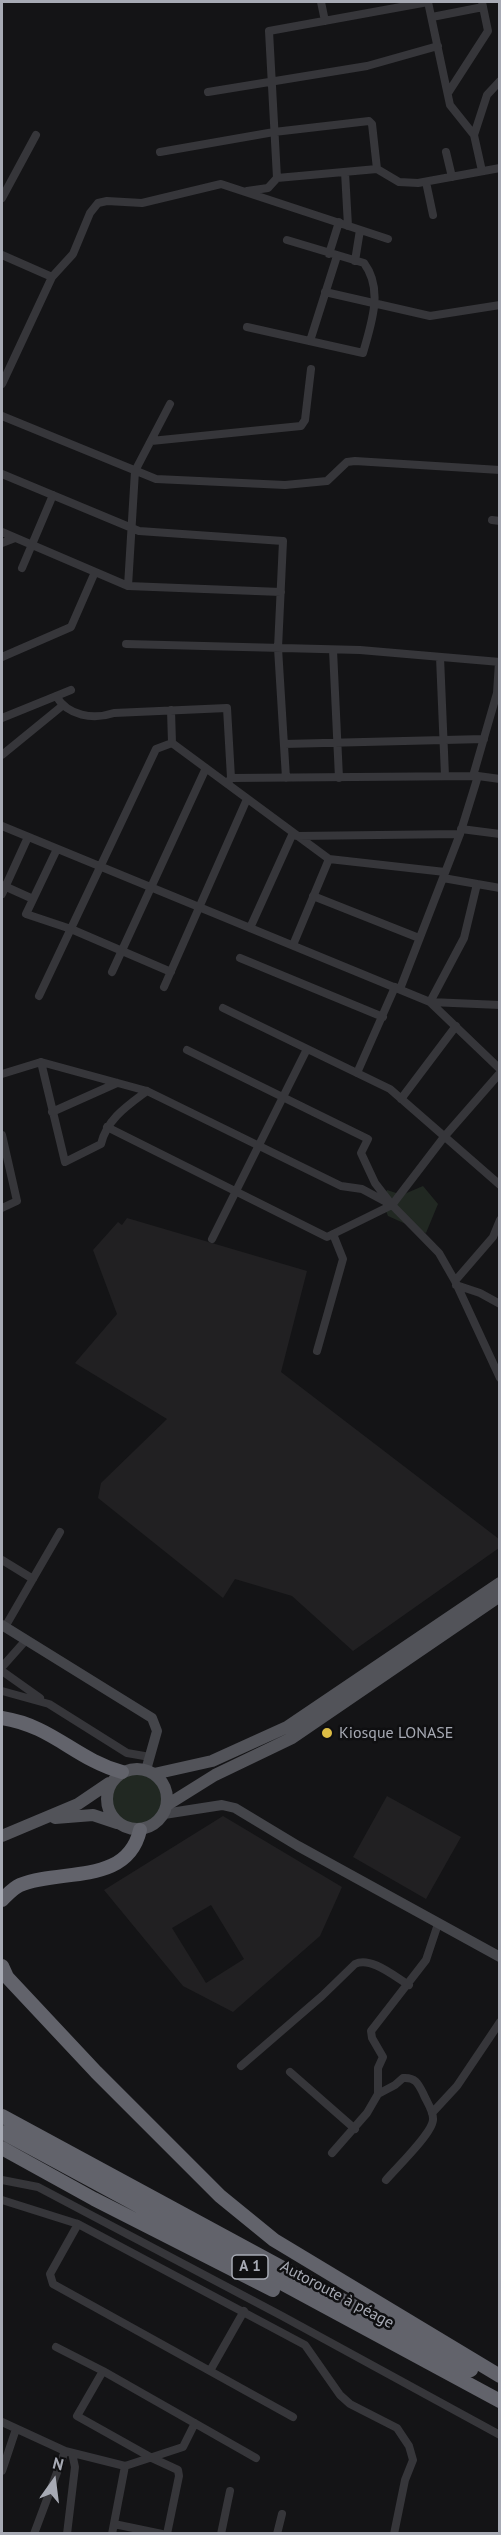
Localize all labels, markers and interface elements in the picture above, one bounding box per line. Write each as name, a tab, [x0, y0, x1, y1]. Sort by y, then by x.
place label: Kiosque LONASE	[339, 1723, 453, 1743]
marker: Kiosque LONASE	[320, 1726, 334, 1740]
road number: A 1	[232, 2255, 268, 2279]
street label: Autoroute à péage	[277, 2257, 397, 2333]
north arrow	[24, 2451, 84, 2511]
text: N	[51, 2453, 66, 2475]

